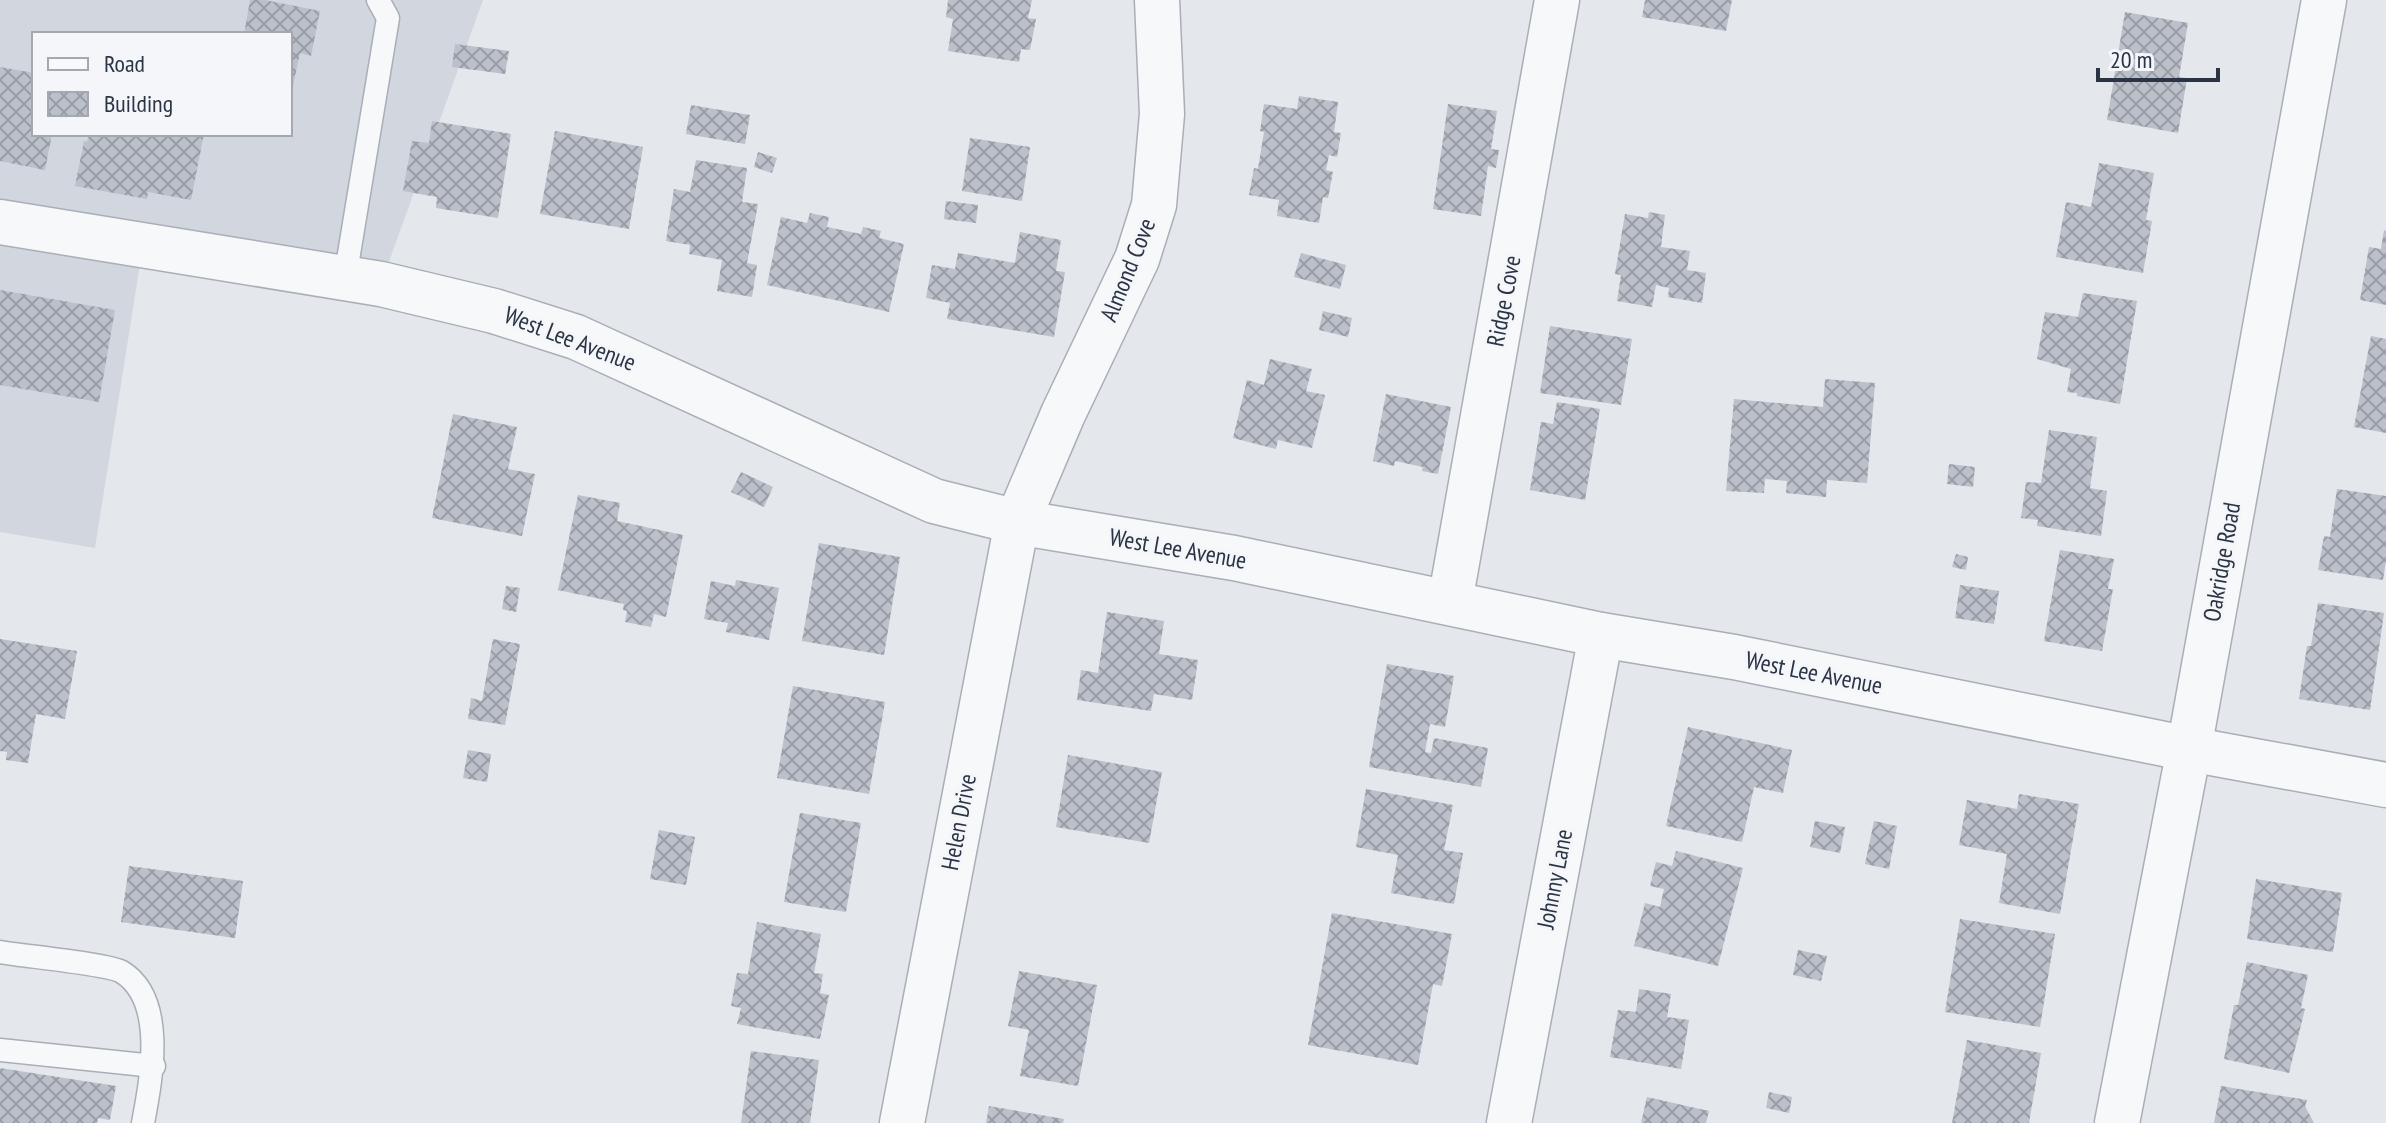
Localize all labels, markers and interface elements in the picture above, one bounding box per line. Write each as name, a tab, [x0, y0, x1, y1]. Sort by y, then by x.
legend	[32, 32, 292, 136]
scale bar	[2098, 32, 2218, 82]
text: 20 m	[2110, 44, 2152, 75]
text: Road	[104, 48, 145, 79]
text: Building	[104, 88, 173, 119]
street label: Almond Cove	[1093, 214, 1162, 326]
street label: Ridge Cove	[1480, 253, 1528, 349]
street label: West Lee Avenue	[500, 299, 640, 378]
street label: Oakridge Road	[2196, 500, 2247, 624]
street label: West Lee Avenue	[1107, 521, 1249, 576]
street label: West Lee Avenue	[1743, 644, 1885, 701]
street label: Helen Drive	[934, 771, 983, 873]
street label: Johnny Lane	[1529, 826, 1579, 932]

